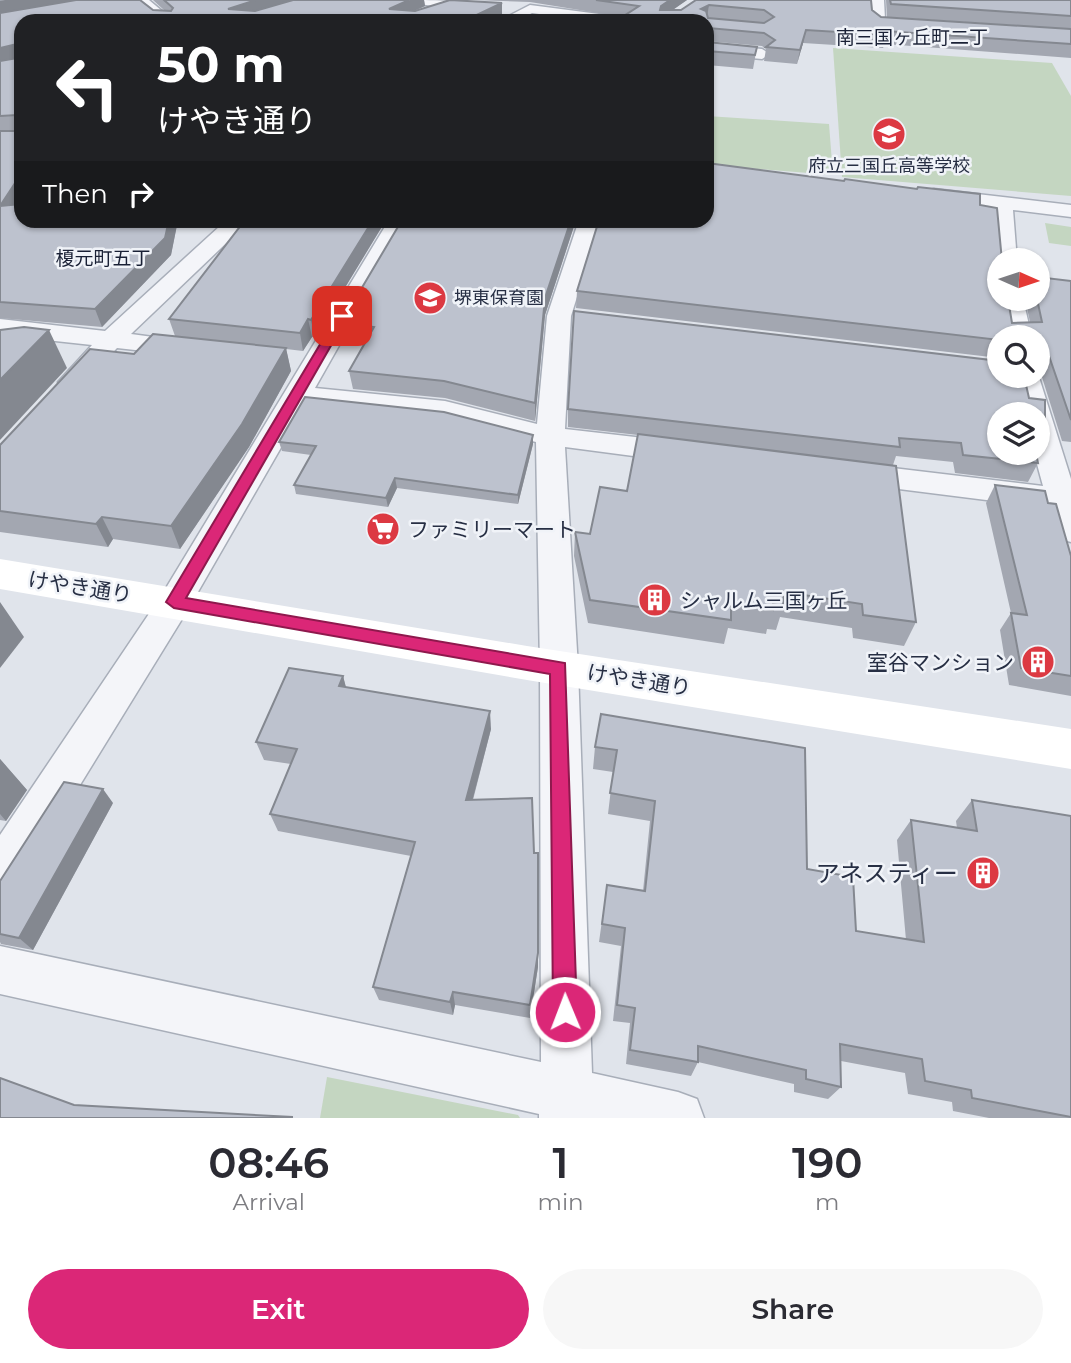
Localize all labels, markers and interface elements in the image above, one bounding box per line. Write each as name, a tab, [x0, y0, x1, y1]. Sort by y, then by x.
district label: 南三国ヶ丘町二丁	[836, 26, 988, 49]
text: 50 m	[157, 35, 285, 94]
icon: left	[42, 42, 133, 133]
text: けやき通り	[157, 101, 317, 140]
school or university icon: 府立三国丘高等学校	[870, 115, 908, 153]
place label: 府立三国丘高等学校	[808, 155, 970, 177]
icon: right	[122, 175, 160, 213]
text: Then	[42, 178, 108, 210]
district label: 榎元町五丁	[55, 247, 151, 270]
north arrow	[987, 248, 1050, 312]
map controls	[987, 248, 1050, 465]
school or university icon: 堺東保育園	[411, 279, 449, 317]
pin	[312, 286, 372, 346]
place label: 堺東保育園	[454, 287, 544, 309]
icon: arrive	[323, 297, 361, 335]
button: search	[987, 325, 1050, 388]
button: layers	[987, 402, 1050, 465]
supermarket icon: ファミリーマート	[364, 510, 402, 548]
place label: ファミリーマート	[408, 517, 576, 542]
street label: けやき通り	[26, 566, 134, 608]
building icon: シャルム三国ヶ丘	[636, 581, 674, 619]
place label: シャルム三国ヶ丘	[680, 588, 848, 613]
building icon: 室谷マンション	[1019, 643, 1057, 681]
place label: 室谷マンション	[867, 650, 1014, 675]
street label: けやき通り	[585, 659, 693, 701]
building icon: アネスティー	[964, 854, 1002, 892]
place label: アネスティー	[815, 859, 958, 888]
position arrow	[528, 975, 602, 1049]
text: 08:46	[208, 1137, 329, 1189]
text: 1	[553, 1137, 569, 1189]
text: 190	[792, 1137, 863, 1189]
text: Arrival	[232, 1188, 305, 1216]
text: min	[537, 1188, 584, 1216]
text: m	[815, 1188, 839, 1216]
button: Exit	[28, 1269, 529, 1349]
button: Share	[543, 1269, 1043, 1349]

